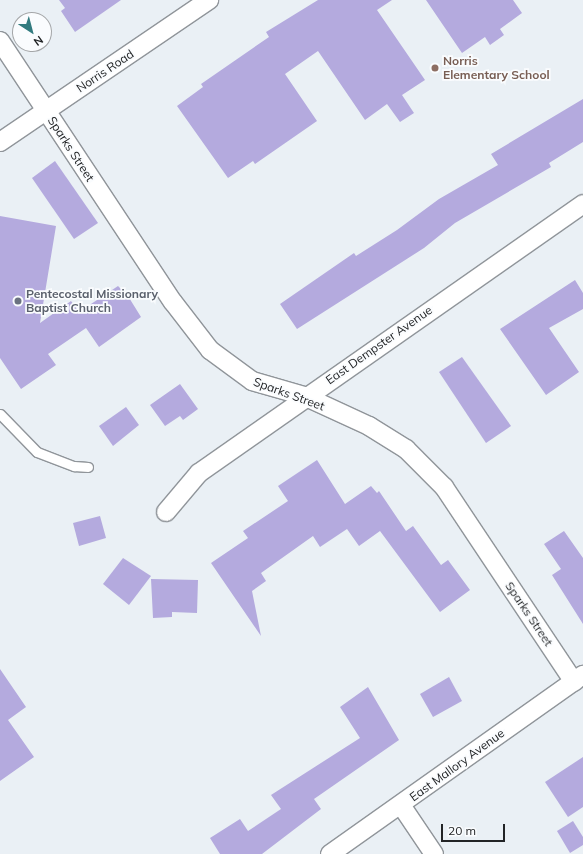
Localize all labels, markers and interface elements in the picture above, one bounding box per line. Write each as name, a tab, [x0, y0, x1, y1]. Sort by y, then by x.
north arrow	[12, 12, 52, 52]
text: N	[31, 33, 46, 49]
street label: Norris Road	[74, 47, 136, 95]
place label: Norris Elementary School	[443, 54, 550, 82]
marker: Norris Elementary School	[430, 63, 440, 73]
street label: Sparks Street	[45, 114, 97, 184]
place label: Pentecostal Missionary Baptist Church	[26, 287, 158, 315]
marker: Pentecostal Missionary Baptist Church	[13, 296, 23, 306]
street label: East Dempster Avenue	[323, 303, 435, 387]
street label: Sparks Street	[252, 374, 326, 414]
street label: Sparks Street	[502, 579, 556, 649]
street label: East Mallory Avenue	[407, 726, 507, 804]
scale bar	[443, 816, 507, 842]
text: 20 m	[448, 823, 476, 838]

